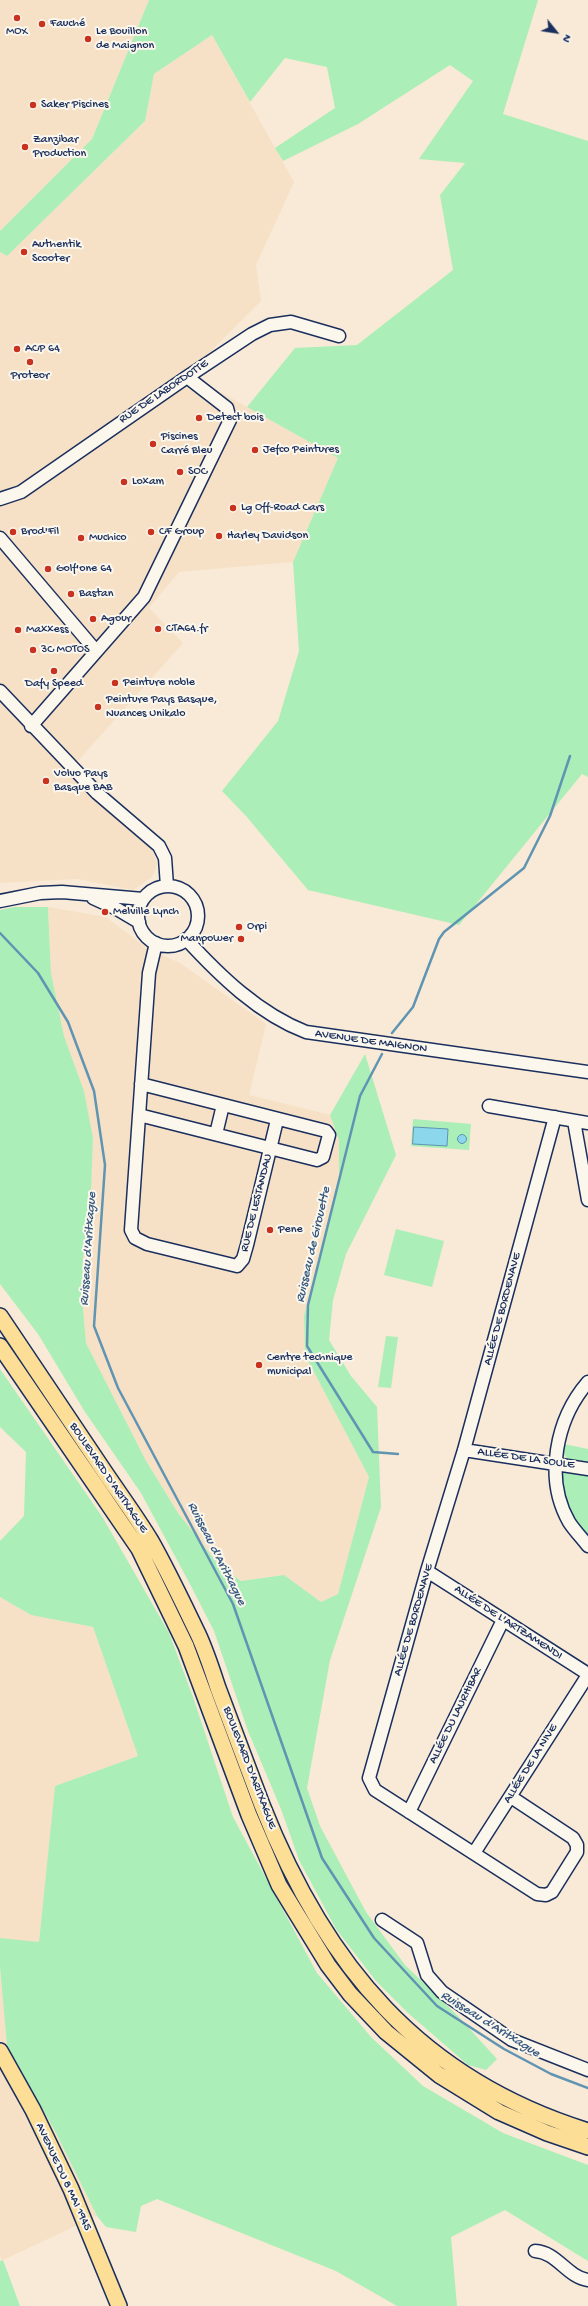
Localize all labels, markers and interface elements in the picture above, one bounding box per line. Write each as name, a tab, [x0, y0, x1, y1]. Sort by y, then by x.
north arrow	[536, 12, 576, 52]
marker: MOX	[12, 13, 22, 23]
place label: Fauché	[50, 17, 85, 31]
marker: Fauché	[37, 19, 47, 29]
place label: MOX	[6, 25, 28, 39]
place label: Le Bouillon de Maignon	[96, 25, 154, 53]
text: N	[559, 32, 573, 44]
marker: Le Bouillon de Maignon	[83, 34, 93, 44]
place label: Saker Piscines	[41, 98, 108, 112]
marker: Saker Piscines	[28, 100, 38, 110]
place label: Zanzibar Production	[33, 133, 86, 161]
marker: Zanzibar Production	[20, 142, 30, 152]
place label: Authentik Scooter	[32, 238, 81, 266]
marker: Authentik Scooter	[19, 247, 29, 257]
place label: ACP 64	[25, 342, 60, 356]
marker: ACP 64	[12, 344, 22, 354]
marker: Proteor	[25, 357, 35, 367]
street label: RUE DE LABORDOTTE	[117, 357, 211, 427]
place label: Proteor	[11, 369, 49, 383]
place label: Detect bois	[207, 411, 264, 425]
marker: Detect bois	[194, 413, 204, 423]
place label: Piscines Carré Bleu	[161, 430, 212, 458]
marker: Piscines Carré Bleu	[148, 439, 158, 449]
place label: Jefco Peintures	[263, 443, 339, 457]
marker: Jefco Peintures	[250, 445, 260, 455]
place label: SOC	[188, 465, 207, 479]
marker: SOC	[175, 467, 185, 477]
place label: Loxam	[132, 475, 164, 489]
marker: Loxam	[119, 477, 129, 487]
place label: Lg Off-Road Cars	[241, 501, 324, 515]
marker: Lg Off-Road Cars	[228, 503, 238, 513]
place label: Brod'Fil	[21, 525, 59, 539]
place label: CF Group	[159, 525, 204, 539]
marker: Brod'Fil	[8, 527, 18, 537]
marker: CF Group	[146, 527, 156, 537]
place label: Harley Davidson	[227, 529, 308, 543]
place label: Muchico	[89, 531, 126, 545]
marker: Harley Davidson	[214, 531, 224, 541]
marker: Muchico	[76, 533, 86, 543]
place label: Golf'one 64	[56, 562, 112, 576]
marker: Golf'one 64	[43, 564, 53, 574]
place label: Bastan	[79, 587, 113, 601]
marker: Bastan	[66, 589, 76, 599]
place label: Agour	[101, 612, 131, 626]
marker: Agour	[88, 614, 98, 624]
place label: CTA64.fr	[166, 622, 208, 636]
place label: Maxxess	[26, 623, 69, 637]
marker: CTA64.fr	[153, 624, 163, 634]
marker: Maxxess	[13, 625, 23, 635]
place label: 3C MOTOS	[41, 643, 90, 657]
marker: 3C MOTOS	[28, 645, 38, 655]
marker: Dafy Speed	[49, 666, 59, 676]
place label: Peinture noble	[123, 676, 195, 690]
place label: Dafy Speed	[25, 677, 83, 691]
marker: Peinture noble	[110, 678, 120, 688]
place label: Peinture Pays Basque, Nuances Unikalo	[106, 693, 217, 721]
marker: Peinture Pays Basque, Nuances Unikalo	[93, 702, 103, 712]
place label: Volvo Pays Basque BAB	[54, 767, 112, 795]
marker: Volvo Pays Basque BAB	[41, 776, 51, 786]
place label: Melville Lynch	[113, 905, 179, 919]
marker: Melville Lynch	[100, 907, 110, 917]
place label: Orpi	[247, 920, 267, 934]
marker: Orpi	[234, 922, 244, 932]
place label: Manpower	[180, 932, 233, 946]
marker: Manpower	[236, 934, 246, 944]
street label: AVENUE DE MAIGNON	[314, 1027, 428, 1057]
street label: RUE DE LESTANDAU	[238, 1153, 276, 1253]
water label: Ruisseau de Girouette	[293, 1186, 335, 1304]
water label: Ruisseau d'Aritxague	[77, 1192, 101, 1306]
place label: Pene	[278, 1223, 303, 1237]
marker: Pene	[265, 1225, 275, 1235]
street label: ALLÉE DE BORDENAVE	[481, 1251, 525, 1367]
place label: Centre technique municipal	[267, 1351, 352, 1379]
marker: Centre technique municipal	[254, 1360, 264, 1370]
street label: BOULEVARD D'ARITXAGUE	[66, 1420, 150, 1536]
street label: ALLÉE DE LA SOULE	[477, 1445, 575, 1473]
water label: Ruisseau d'Aritxague	[183, 1500, 249, 1608]
street label: ALLÉE DE BORDENAVE	[391, 1562, 437, 1678]
street label: ALLÉE DE L'ARTZAMENDI	[451, 1583, 565, 1663]
street label: ALLÉE DU LAURHIBAR	[426, 1666, 486, 1766]
street label: BOULEVARD D'ARITXAGUE	[219, 1705, 279, 1831]
street label: ALLÉE DE LA NIVE	[501, 1722, 561, 1806]
water label: Ruisseau d'Aritxague	[438, 1988, 542, 2062]
street label: AVENUE DU 8 MAI 1945	[32, 2121, 94, 2233]

